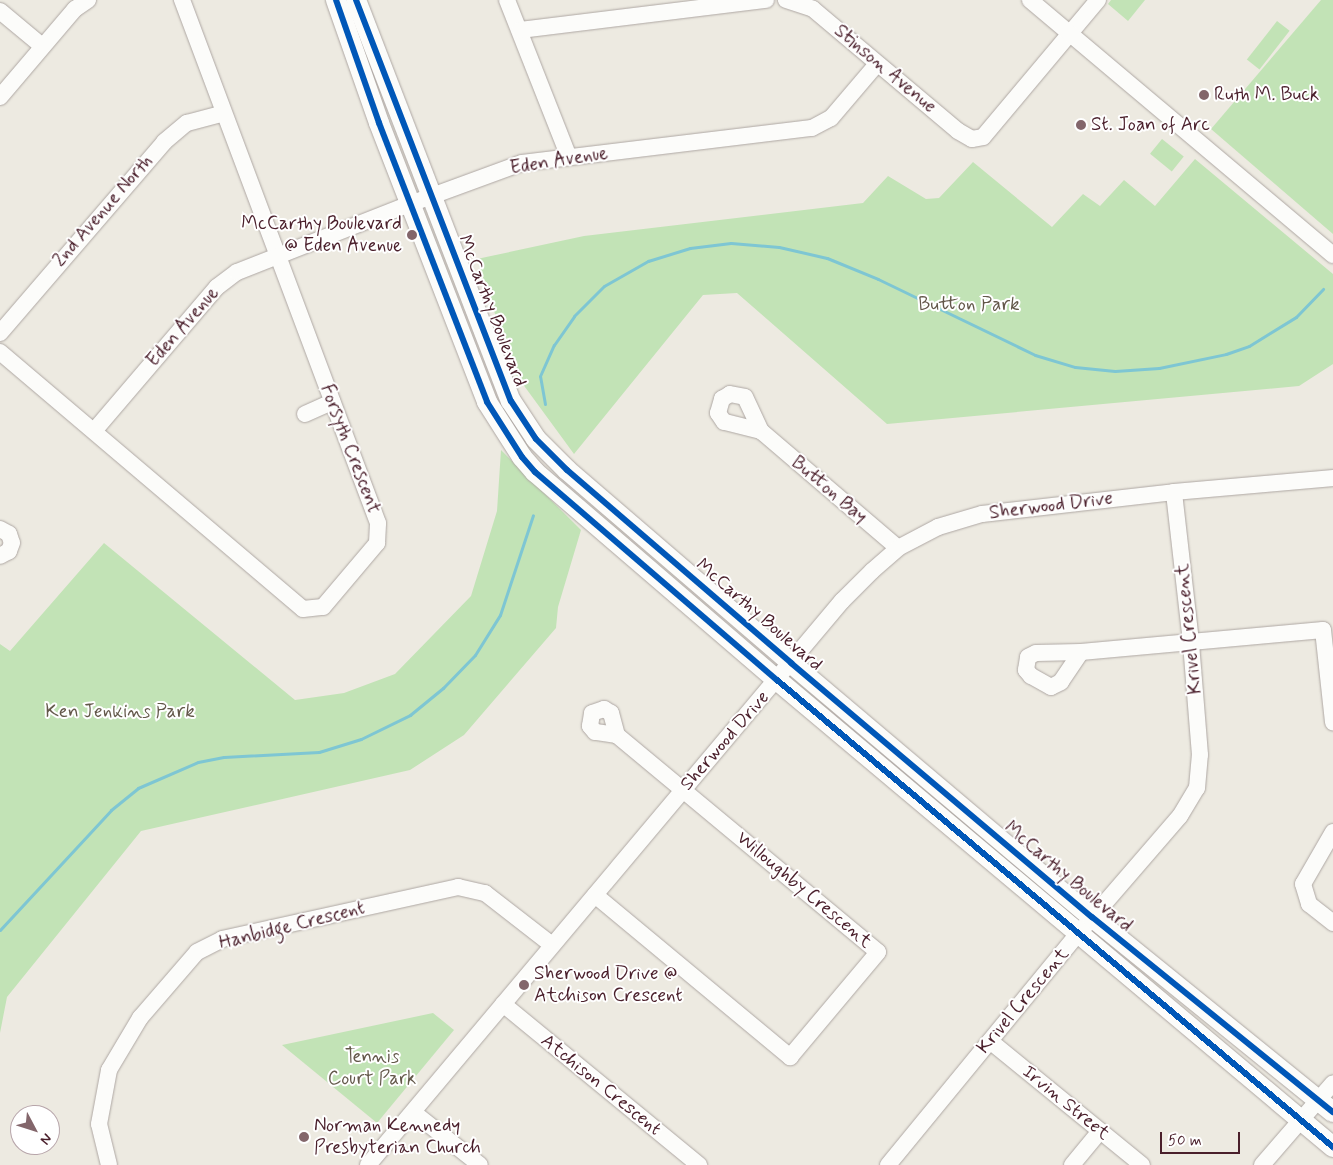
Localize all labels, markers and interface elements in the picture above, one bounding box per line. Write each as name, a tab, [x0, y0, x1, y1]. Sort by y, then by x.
street label: Stinson Avenue	[828, 19, 942, 119]
place label: Ruth M. Buck	[1214, 84, 1319, 106]
marker: Ruth M. Buck	[1198, 89, 1210, 101]
place label: St. Joan of Arc	[1091, 114, 1212, 136]
marker: St. Joan of Arc	[1075, 119, 1087, 131]
street label: Eden Avenue	[506, 142, 612, 180]
street label: 2nd Avenue North	[48, 150, 158, 272]
place label: McCarthy Boulevard @ Eden Avenue	[241, 213, 402, 257]
marker: McCarthy Boulevard @ Eden Avenue	[406, 229, 418, 241]
street label: McCarthy Boulevard	[452, 232, 532, 390]
street label: Eden Avenue	[140, 280, 226, 374]
park label: Button Park	[919, 294, 1019, 316]
street label: Forsyth Crescent	[315, 381, 385, 517]
street label: Button Bay	[786, 451, 872, 529]
street label: Sherwood Drive	[989, 487, 1113, 525]
street label: McCarthy Boulevard	[691, 554, 827, 676]
street label: Krivel Crescent	[1171, 566, 1207, 692]
street label: Sherwood Drive	[676, 687, 774, 795]
park label: Ken Jenkins Park	[48, 701, 192, 723]
street label: McCarthy Boulevard	[999, 816, 1137, 938]
street label: Willoughby Crescent	[734, 829, 874, 951]
street label: Hanbidge Crescent	[216, 897, 368, 955]
street label: Krivel Crescent	[974, 946, 1072, 1056]
place label: Sherwood Drive @ Atchison Crescent	[534, 963, 685, 1007]
marker: Sherwood Drive @ Atchison Crescent	[518, 979, 530, 991]
street label: Atchison Crescent	[535, 1029, 667, 1141]
park label: Tennis Court Park	[328, 1046, 416, 1090]
street label: Irvin Street	[1018, 1061, 1114, 1145]
north arrow	[10, 1105, 60, 1155]
place label: Norman Kennedy Presbyterian Church	[314, 1115, 485, 1159]
scale bar	[1163, 1122, 1243, 1154]
text: N	[36, 1130, 56, 1148]
marker: Norman Kennedy Presbyterian Church	[298, 1131, 310, 1143]
text: 50 m	[1168, 1131, 1202, 1151]

